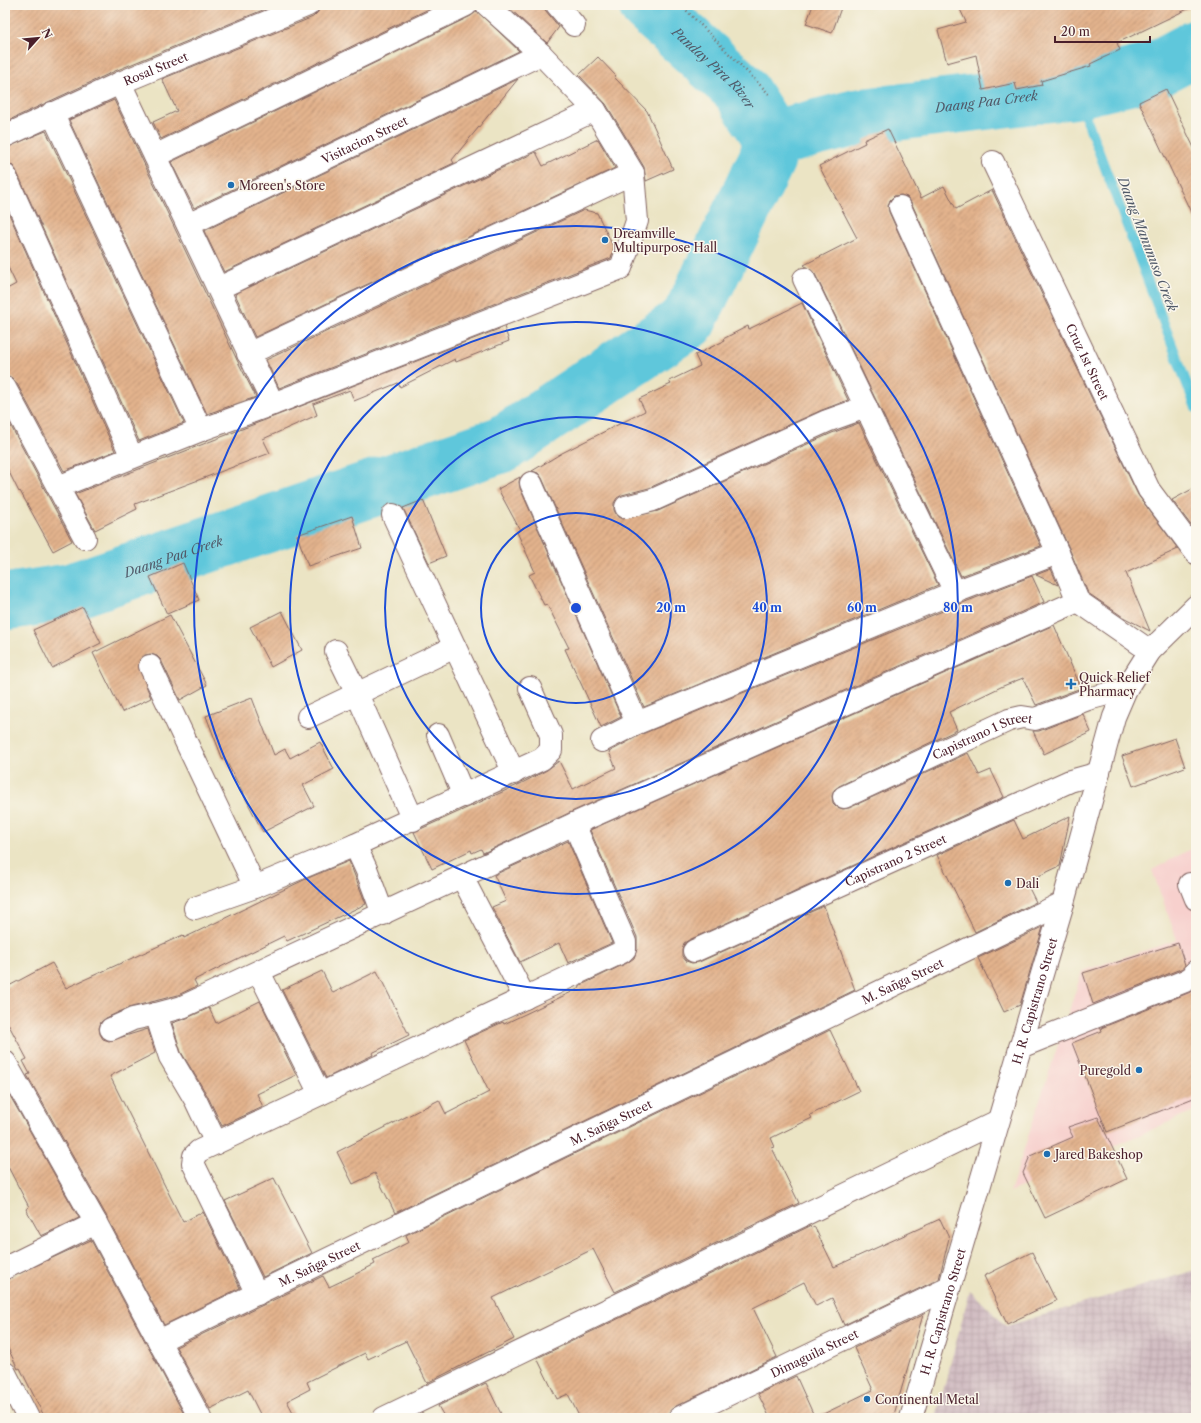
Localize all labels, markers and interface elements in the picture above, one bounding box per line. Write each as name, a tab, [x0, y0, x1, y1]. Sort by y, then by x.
north arrow	[18, 18, 58, 58]
scale bar	[1055, 18, 1150, 44]
water label: Panday Pira River	[668, 23, 759, 113]
text: 20 m	[1061, 24, 1090, 39]
text: N	[39, 26, 56, 41]
street label: Rosal Street	[121, 48, 191, 88]
water label: Daang Paa Creek	[933, 87, 1039, 116]
street label: Visitacion Street	[318, 112, 411, 167]
water label: Daang Manunuso Creek	[1115, 173, 1181, 314]
place label: Moreen's Store	[239, 178, 325, 193]
marker: Moreen's Store	[226, 180, 236, 190]
place label: Dreamville Multipurpose Hall	[613, 226, 718, 255]
marker: Dreamville Multipurpose Hall	[600, 235, 610, 245]
street label: Cruz 1st Street	[1063, 321, 1113, 403]
water label: Daang Paa Creek	[121, 532, 225, 581]
text: 20 m	[656, 600, 686, 615]
text: 40 m	[752, 600, 782, 615]
text: 60 m	[847, 600, 877, 615]
text: 80 m	[943, 600, 973, 615]
centre of rings	[569, 601, 583, 615]
place label: Quick Relief Pharmacy	[1079, 670, 1152, 699]
marker: Quick Relief Pharmacy	[1066, 679, 1076, 689]
street label: Capistrano 1 Street	[930, 710, 1034, 762]
street label: Capistrano 2 Street	[842, 830, 949, 889]
place label: Dali	[1016, 876, 1040, 891]
marker: Dali	[1003, 878, 1013, 888]
street label: H. R. Capistrano Street	[1008, 935, 1060, 1066]
street label: M. Sañga Street	[859, 954, 946, 1007]
place label: Puregold	[1080, 1063, 1132, 1078]
marker: Puregold	[1134, 1065, 1144, 1075]
street label: M. Sañga Street	[567, 1096, 655, 1148]
place label: Jared Bakeshop	[1053, 1147, 1143, 1162]
marker: Jared Bakeshop	[1042, 1149, 1052, 1159]
street label: M. Sañga Street	[276, 1237, 363, 1290]
street label: H. R. Capistrano Street	[917, 1246, 968, 1377]
street label: Dimaguila Street	[768, 1325, 861, 1380]
place label: Continental Metal	[875, 1392, 979, 1407]
marker: Continental Metal	[862, 1394, 872, 1404]

